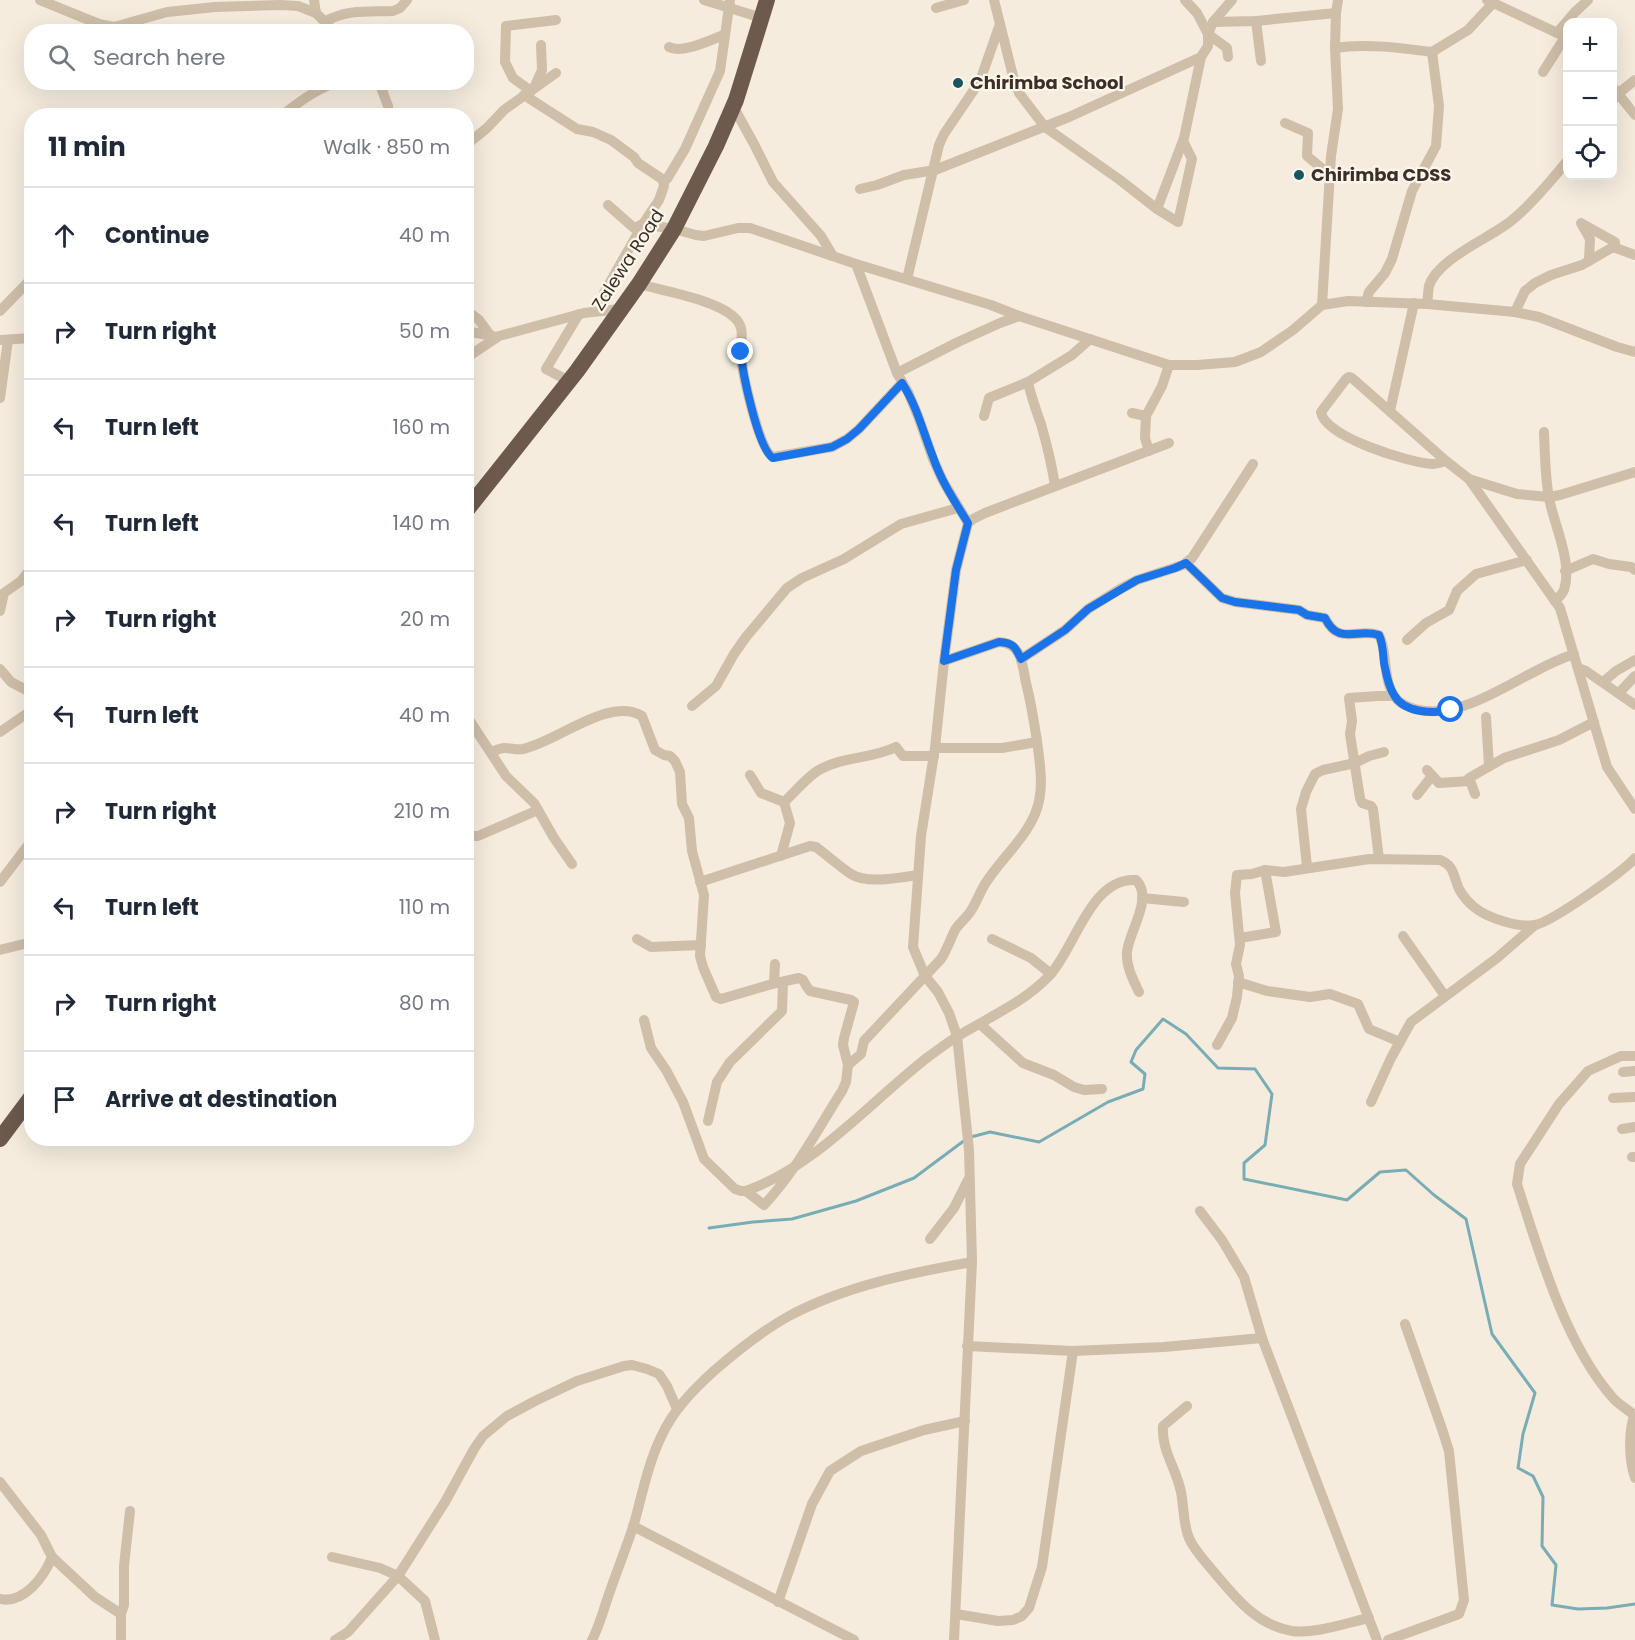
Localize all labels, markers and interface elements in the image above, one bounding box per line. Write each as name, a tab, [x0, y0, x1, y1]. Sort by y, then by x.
map controls	[1563, 18, 1617, 180]
button: +	[1563, 18, 1617, 72]
search box	[24, 24, 474, 90]
icon: search	[45, 41, 78, 74]
text: Search here	[93, 42, 226, 73]
place label: Chirimba School	[970, 70, 1124, 95]
button: −	[1563, 72, 1617, 126]
marker: Chirimba School	[951, 76, 965, 90]
button: locate	[1563, 126, 1617, 180]
text: 11 min	[48, 129, 126, 165]
text: Walk · 850 m	[323, 133, 450, 161]
place label: Chirimba CDSS	[1311, 162, 1451, 187]
marker: Chirimba CDSS	[1292, 168, 1306, 182]
street label: Zalewa Road	[585, 204, 670, 315]
icon: ahead	[48, 219, 81, 252]
text: Continue	[105, 220, 209, 251]
text: 40 m	[399, 221, 450, 249]
icon: right	[48, 315, 81, 348]
text: Turn right	[105, 316, 216, 347]
text: 50 m	[399, 317, 450, 345]
route end	[727, 338, 753, 364]
icon: left	[48, 411, 81, 444]
text: Turn left	[105, 412, 199, 443]
text: 160 m	[392, 413, 450, 441]
icon: left	[48, 507, 81, 540]
text: Turn left	[105, 508, 199, 539]
text: 140 m	[393, 509, 450, 537]
icon: right	[48, 603, 81, 636]
text: Turn right	[105, 604, 216, 635]
text: 20 m	[400, 605, 450, 633]
route start	[1437, 696, 1463, 722]
icon: left	[48, 699, 81, 732]
text: Turn left	[105, 700, 199, 731]
text: 40 m	[399, 701, 450, 729]
icon: right	[48, 795, 81, 828]
text: Turn right	[105, 796, 216, 827]
text: 210 m	[394, 797, 450, 825]
icon: left	[48, 891, 81, 924]
text: Turn left	[105, 892, 199, 923]
text: 110 m	[399, 893, 450, 921]
icon: right	[48, 987, 81, 1020]
text: Turn right	[105, 988, 216, 1019]
text: 80 m	[399, 989, 450, 1017]
icon: arrive	[48, 1083, 81, 1116]
text: Arrive at destination	[105, 1084, 337, 1115]

